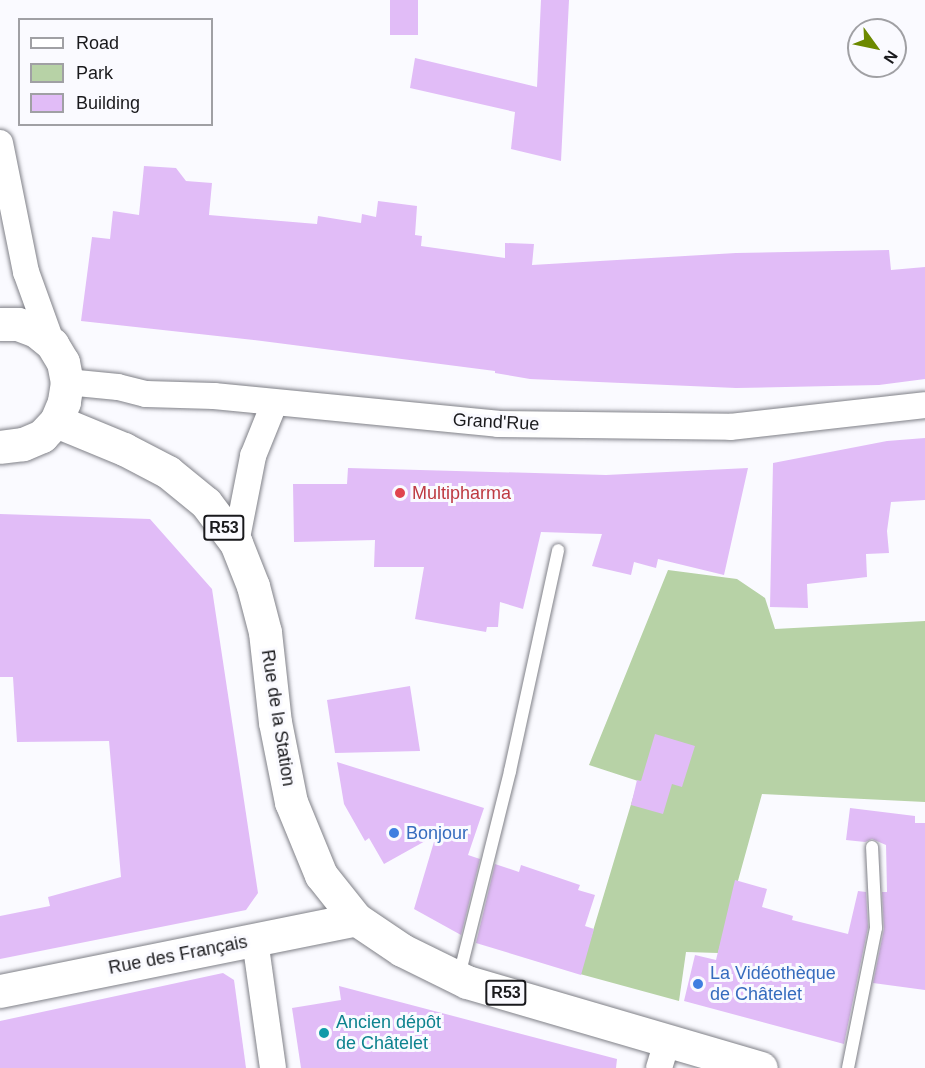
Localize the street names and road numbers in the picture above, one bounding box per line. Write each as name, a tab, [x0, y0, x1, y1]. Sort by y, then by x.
street label: Grand'Rue	[452, 409, 540, 435]
road number: R53	[203, 515, 245, 541]
street label: Rue de la Station	[257, 648, 299, 788]
street label: Rue des Français	[107, 931, 249, 979]
road number: R53	[485, 980, 527, 1006]

